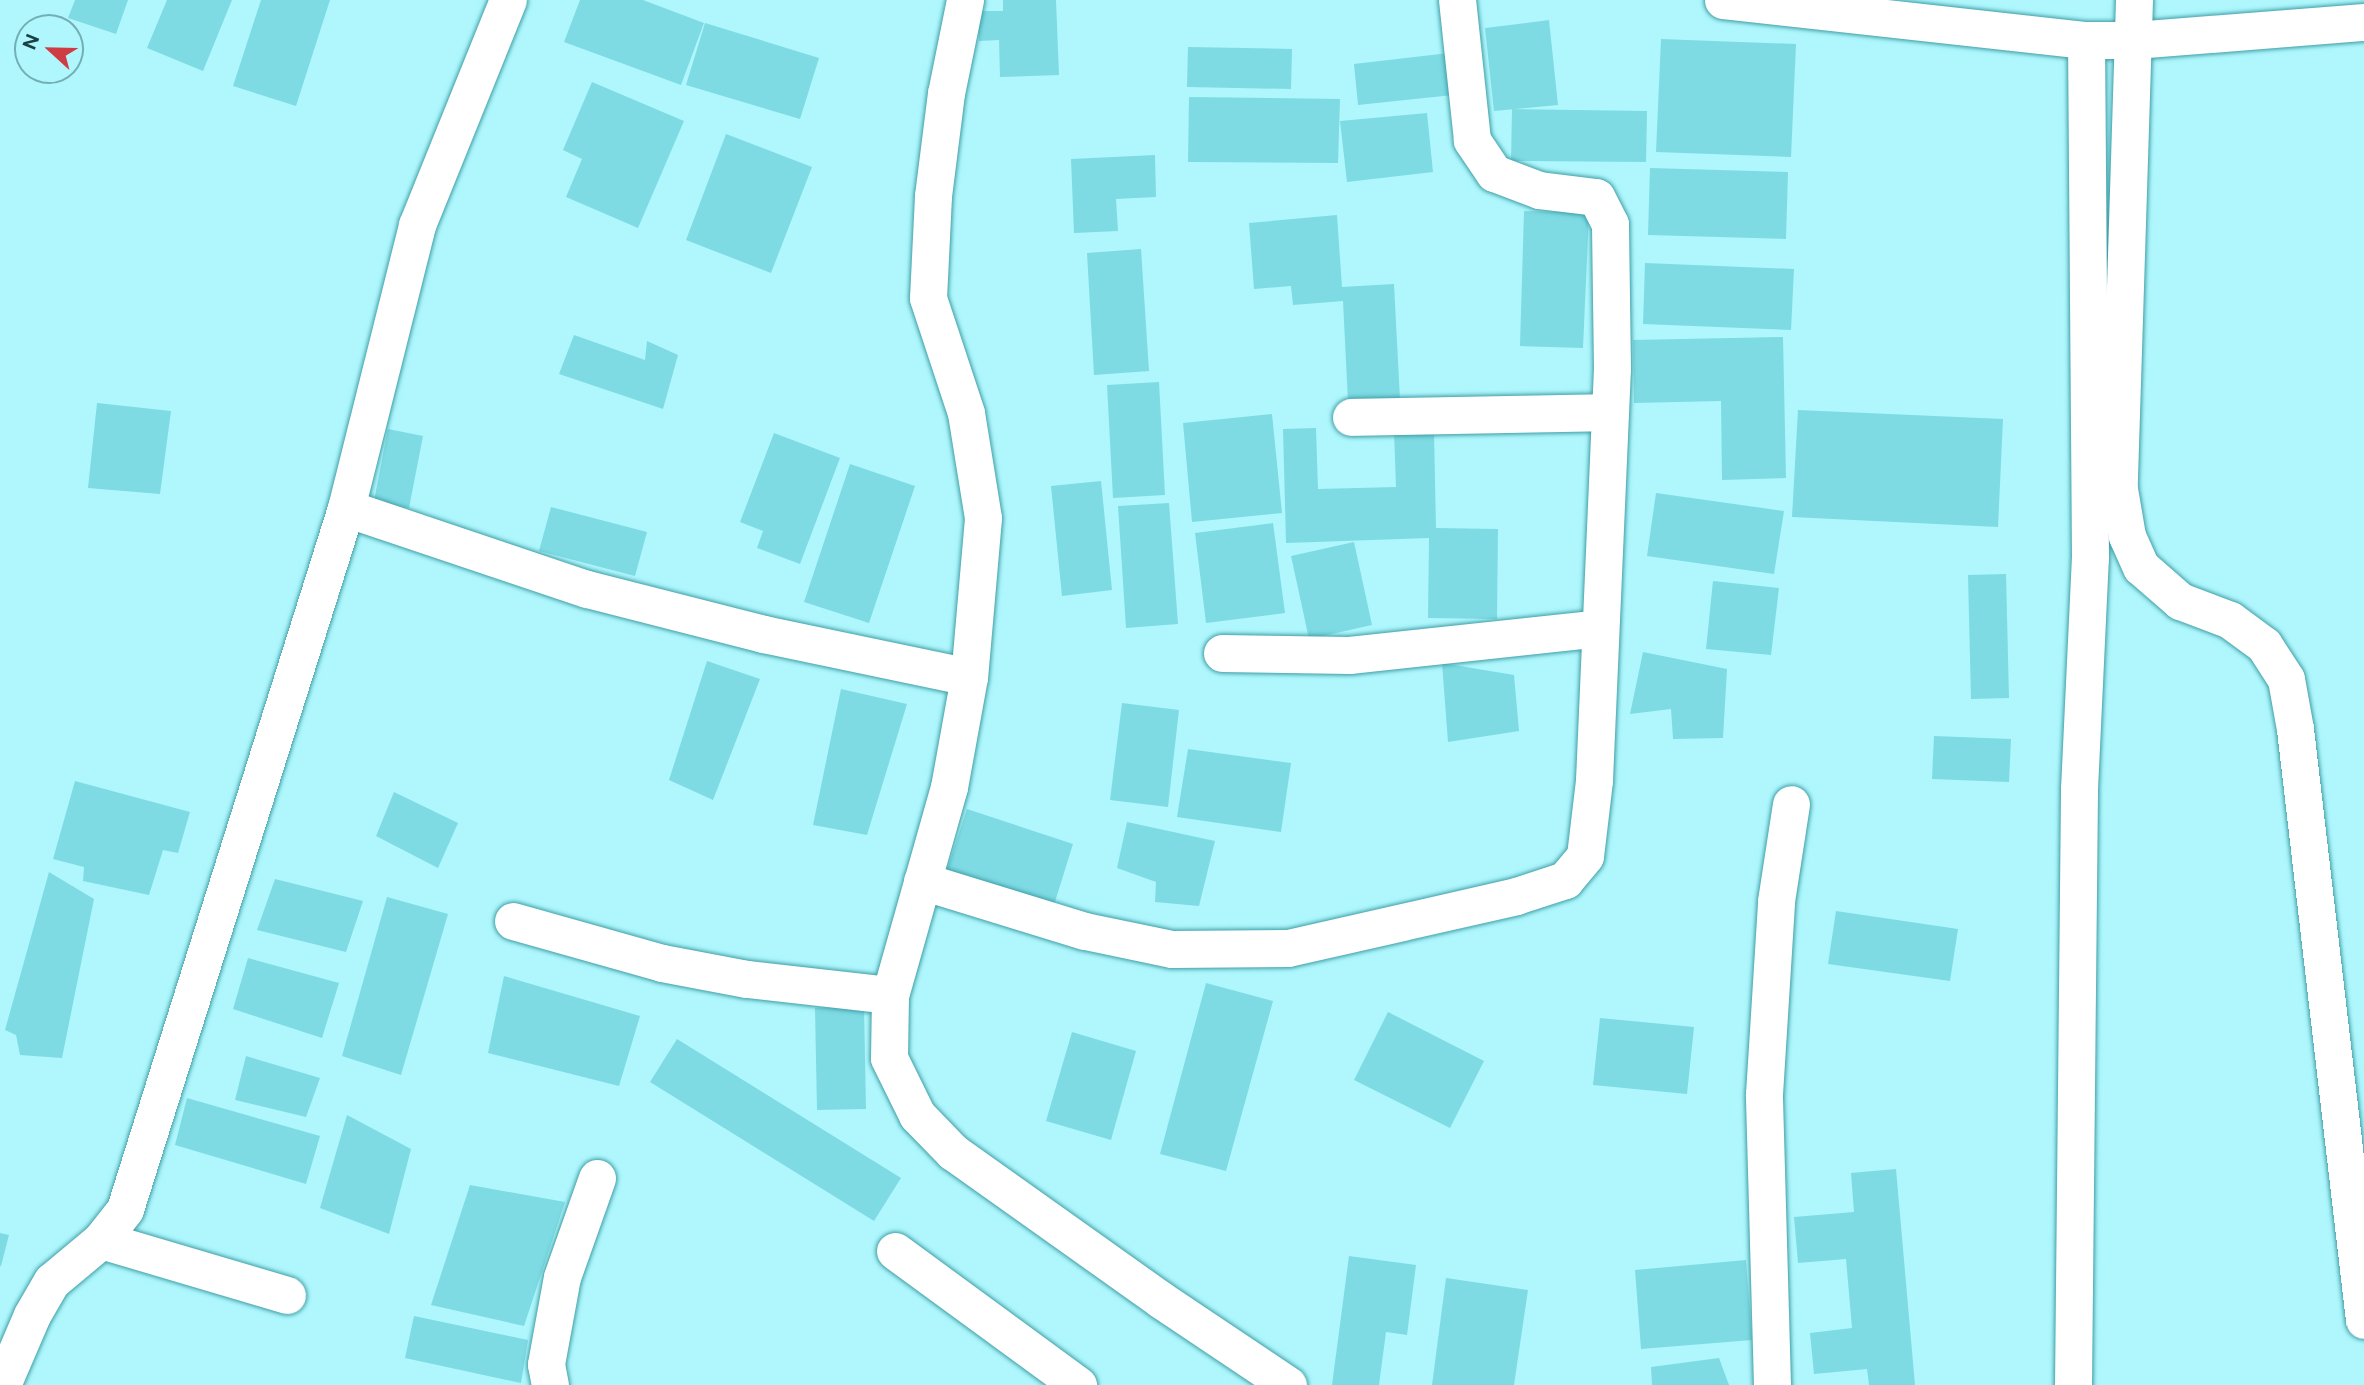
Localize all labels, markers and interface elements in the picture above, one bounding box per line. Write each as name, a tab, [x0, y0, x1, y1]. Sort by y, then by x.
north arrow	[14, 14, 84, 84]
text: N	[18, 31, 44, 53]

